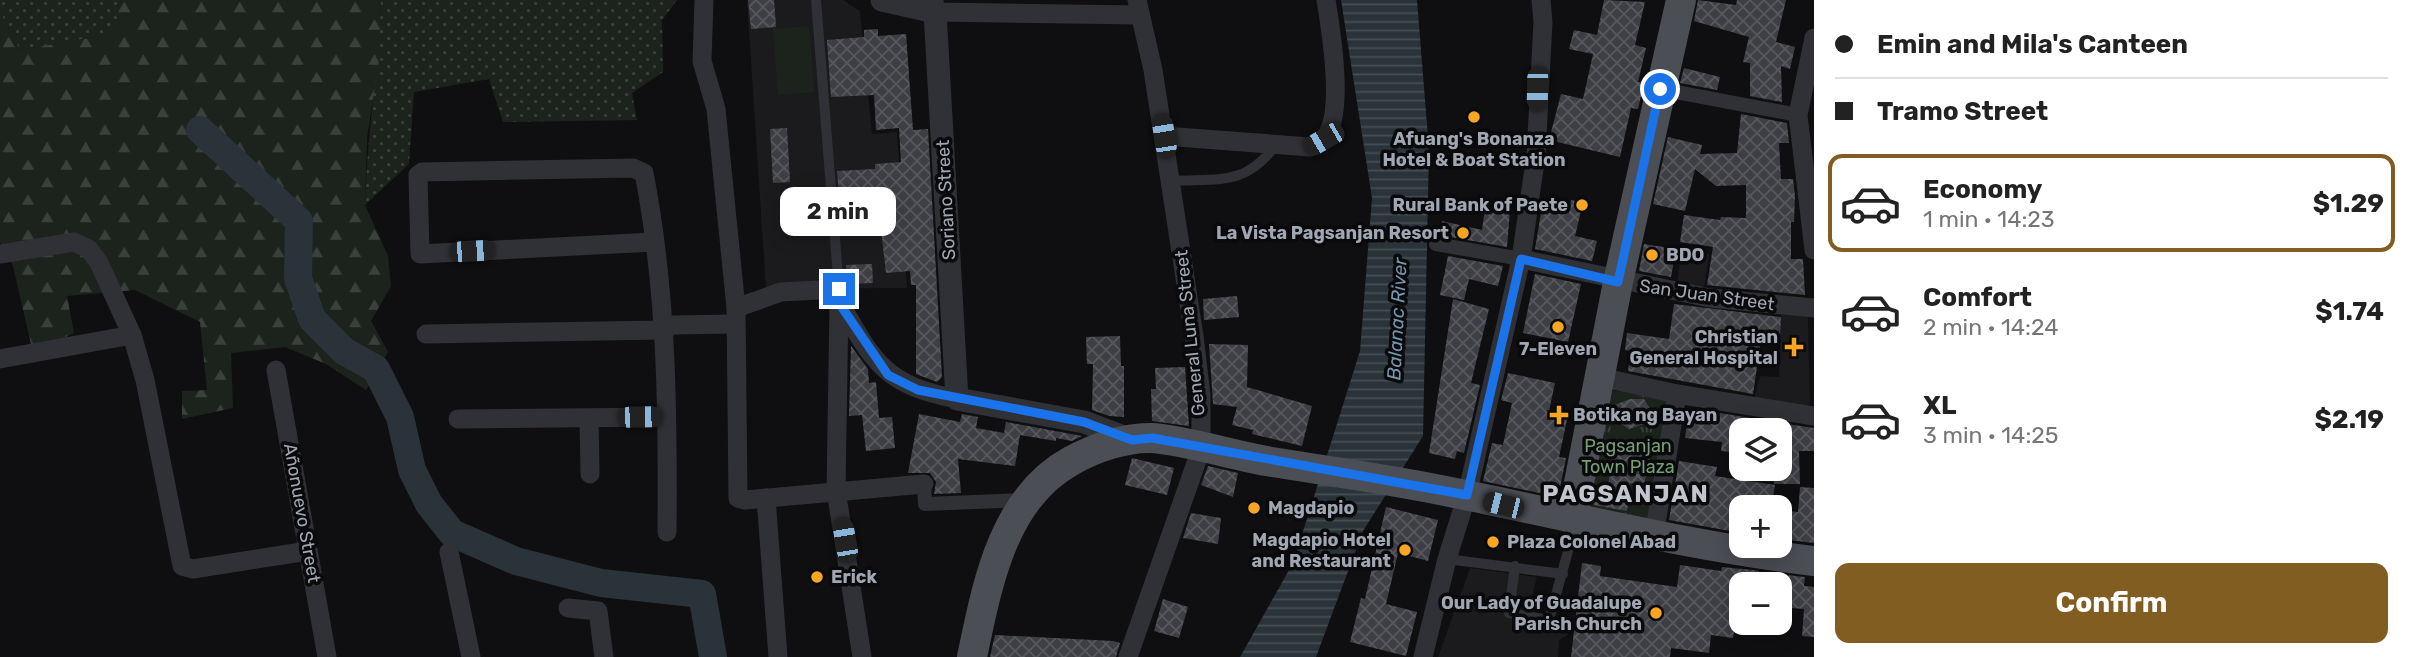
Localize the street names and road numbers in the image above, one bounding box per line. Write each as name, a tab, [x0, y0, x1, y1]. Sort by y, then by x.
street label: Soriano Street	[932, 139, 960, 261]
street label: General Luna Street	[1170, 249, 1210, 417]
street label: San Juan Street	[1638, 275, 1776, 315]
street label: Añonuevo Street	[279, 442, 325, 584]

